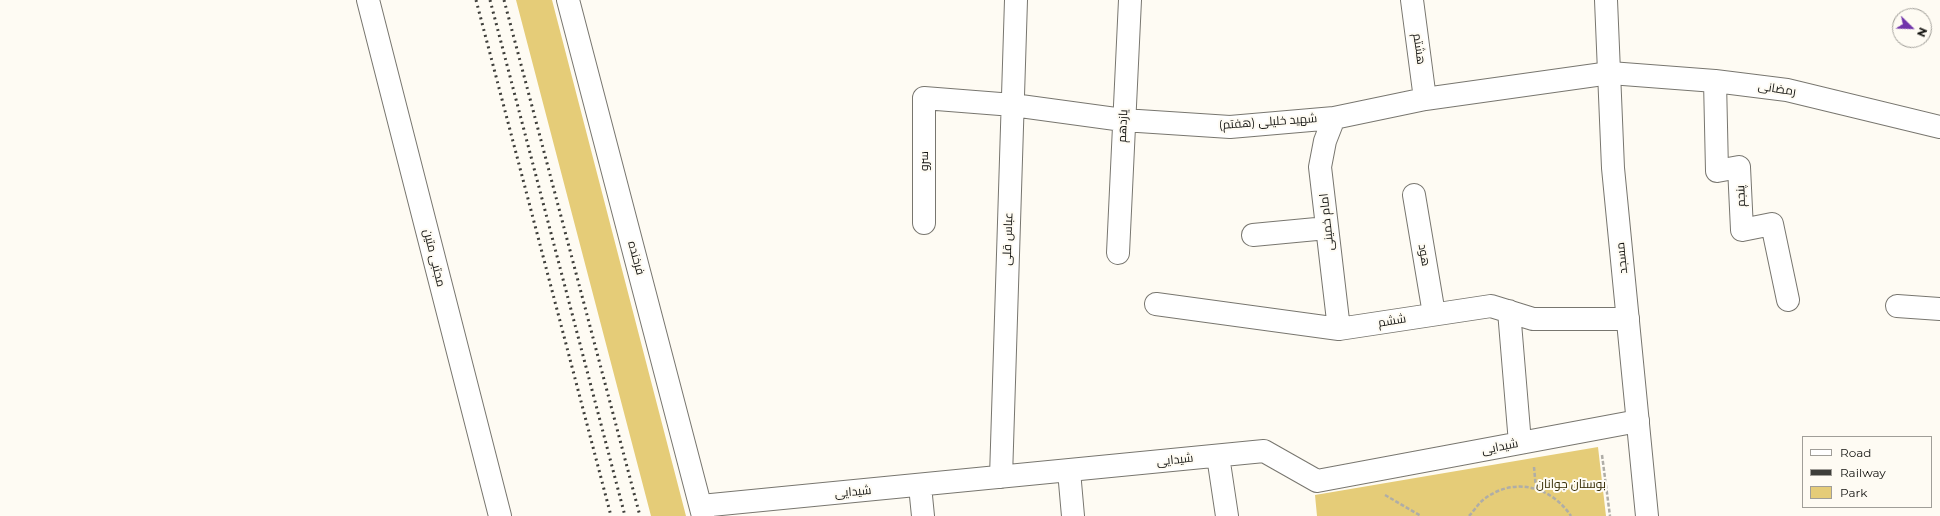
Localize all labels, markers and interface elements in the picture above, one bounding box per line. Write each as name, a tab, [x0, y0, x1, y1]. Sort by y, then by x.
north arrow	[1892, 8, 1932, 48]
text: N	[1914, 25, 1930, 39]
street label: هشتم	[1410, 32, 1428, 66]
street label: رمضانی	[1757, 79, 1797, 99]
street label: یازدهم	[1115, 109, 1131, 143]
street label: شهید خلیلی (هفتم)	[1218, 111, 1318, 133]
street label: سرو	[917, 151, 931, 171]
street label: پنجم	[1733, 185, 1749, 207]
street label: امام خمینی	[1317, 193, 1337, 251]
street label: عباس قلی	[1000, 212, 1016, 266]
street label: مجتبی متین	[420, 228, 448, 288]
street label: فرخنده	[625, 239, 647, 277]
street label: مسجد	[1613, 241, 1631, 275]
street label: هود	[1415, 243, 1433, 267]
street label: ششم	[1377, 312, 1407, 330]
street label: شیدایی	[1481, 436, 1519, 458]
legend	[1802, 436, 1932, 508]
text: Road	[1840, 445, 1871, 460]
street label: شیدایی	[1156, 451, 1194, 469]
text: Railway	[1840, 465, 1886, 480]
park label: بوستان جوانان	[1536, 477, 1606, 491]
street label: شیدایی	[834, 483, 872, 501]
text: Park	[1840, 485, 1867, 500]

